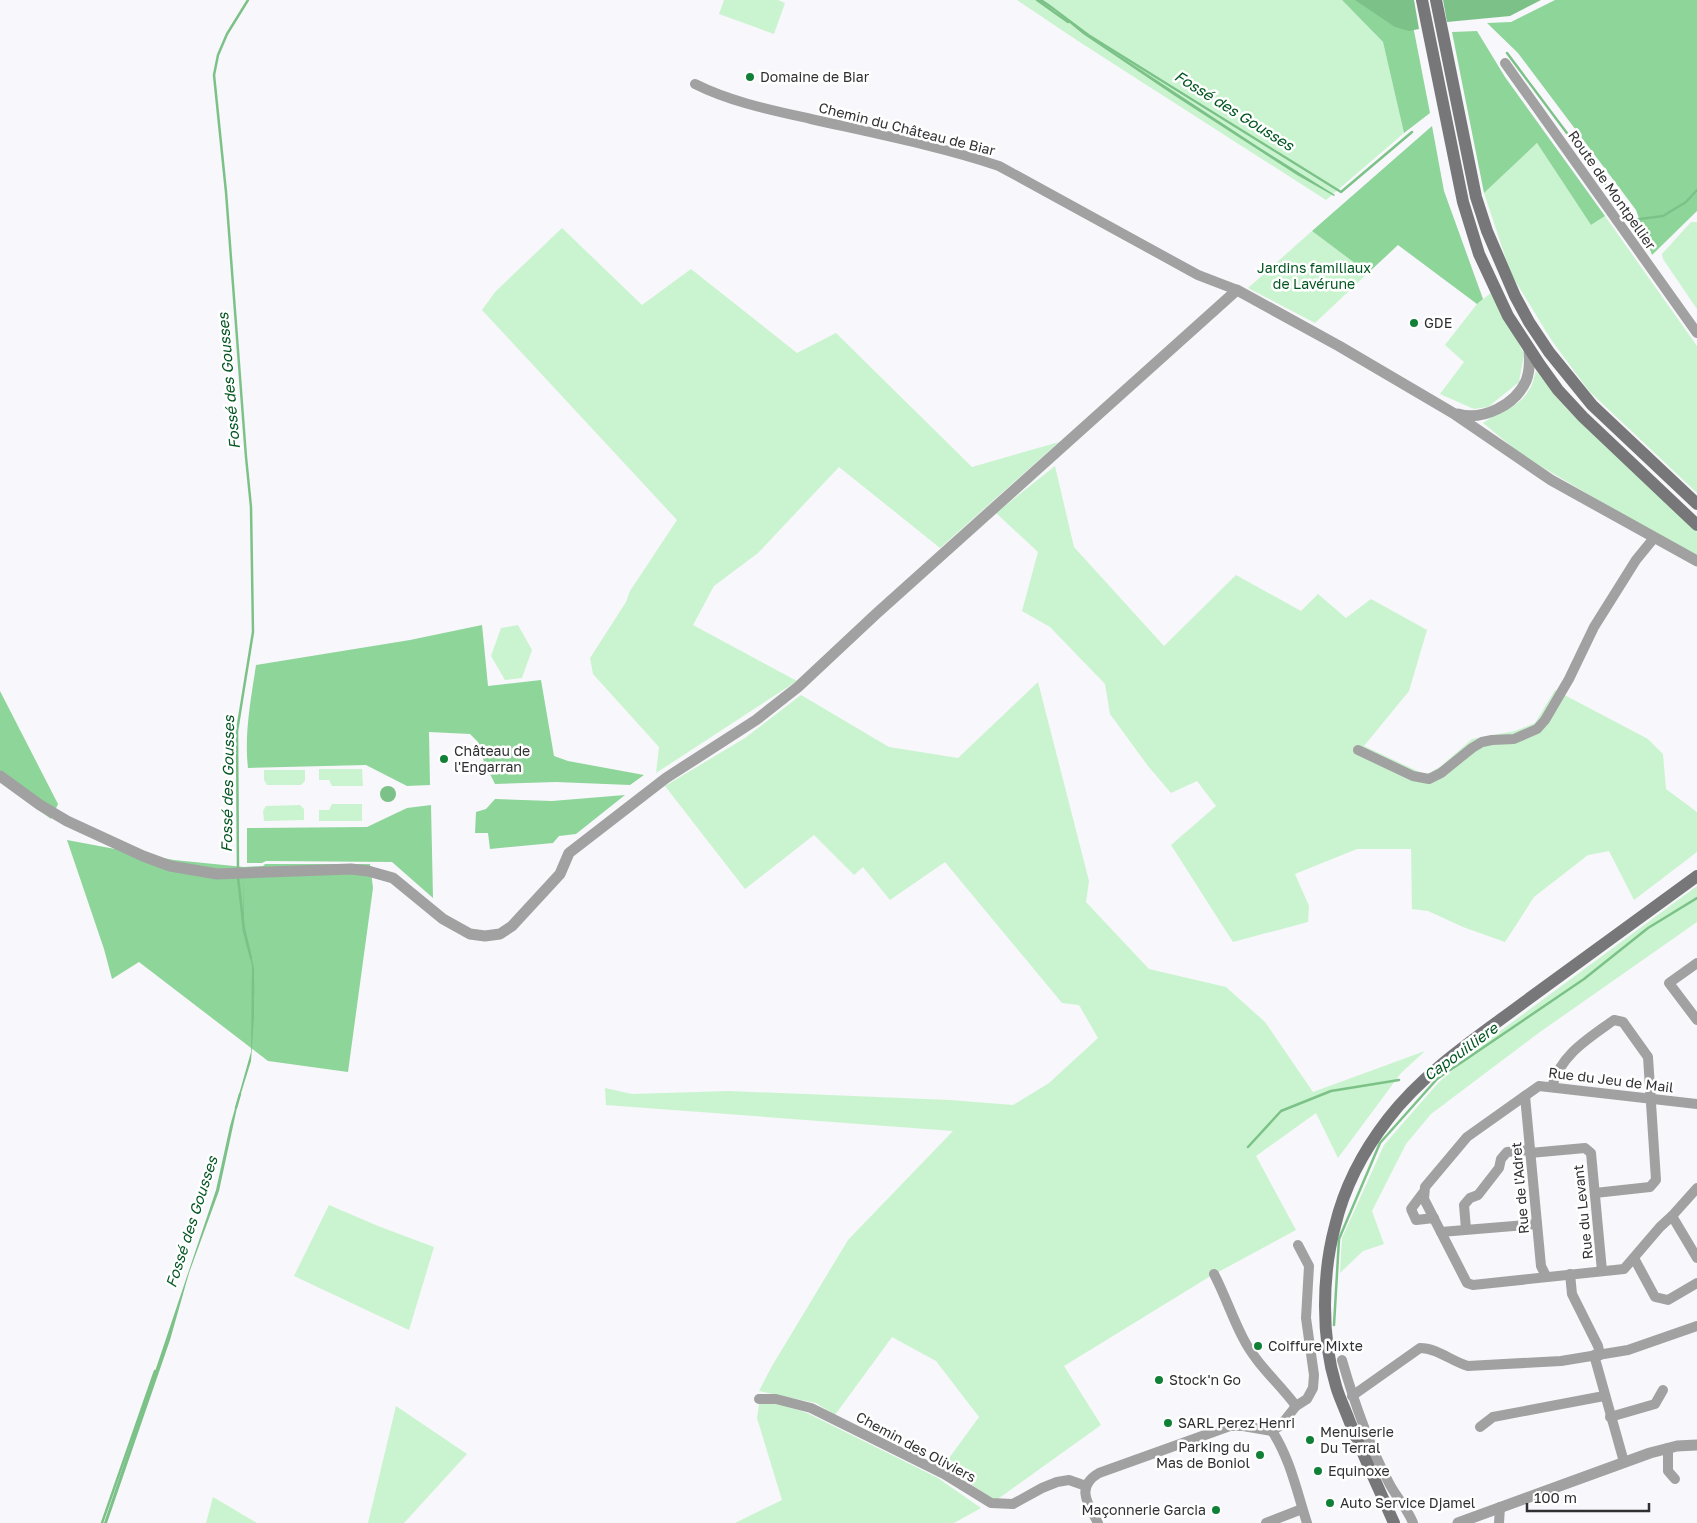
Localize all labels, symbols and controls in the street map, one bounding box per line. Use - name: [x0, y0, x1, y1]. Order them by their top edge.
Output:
- water label: Fossé des Gousses: [1172, 66, 1298, 155]
- place label: Domaine de Biar: [760, 68, 870, 85]
- marker: Domaine de Biar: [744, 71, 756, 83]
- street label: Chemin du Château de Biar: [817, 98, 998, 159]
- street label: Route de Montpellier: [1565, 127, 1660, 253]
- park label: Jardins familiaux de Lavérune: [1257, 259, 1371, 292]
- water label: Fossé des Gousses: [213, 311, 243, 450]
- place label: GDE: [1424, 314, 1452, 331]
- marker: GDE: [1408, 317, 1420, 329]
- water label: Fossé des Gousses: [217, 714, 237, 853]
- place label: Château de l'Engarran: [454, 742, 530, 775]
- marker: Château de l'Engarran: [438, 753, 450, 765]
- water label: Capouilliere: [1420, 1018, 1502, 1084]
- street label: Rue du Jeu de Mail: [1547, 1063, 1675, 1096]
- street label: Rue de l'Adret: [1507, 1141, 1532, 1235]
- water label: Fossé des Gousses: [161, 1153, 221, 1290]
- street label: Rue du Levant: [1569, 1164, 1596, 1260]
- place label: Coiffure Mixte: [1268, 1337, 1363, 1354]
- marker: Coiffure Mixte: [1252, 1340, 1264, 1352]
- place label: Stock'n Go: [1169, 1371, 1241, 1388]
- marker: Stock'n Go: [1153, 1374, 1165, 1386]
- street label: Chemin des Oliviers: [853, 1408, 979, 1485]
- place label: SARL Perez Henri: [1178, 1414, 1295, 1431]
- marker: SARL Perez Henri: [1162, 1417, 1174, 1429]
- place label: Menuiserie Du Terral: [1320, 1423, 1394, 1456]
- marker: Menuiserie Du Terral: [1304, 1434, 1316, 1446]
- place label: Parking du Mas de Boniol: [1156, 1438, 1250, 1471]
- marker: Parking du Mas de Boniol: [1254, 1449, 1266, 1461]
- place label: Equinoxe: [1328, 1462, 1390, 1479]
- marker: Equinoxe: [1312, 1465, 1324, 1477]
- scale bar: [1527, 1480, 1650, 1512]
- text: 100 m: [1534, 1488, 1577, 1506]
- place label: Auto Service Djamel: [1340, 1494, 1475, 1511]
- marker: Auto Service Djamel: [1324, 1497, 1336, 1509]
- place label: Maçonnerie Garcia: [1081, 1501, 1206, 1518]
- marker: Maçonnerie Garcia: [1210, 1504, 1222, 1516]

